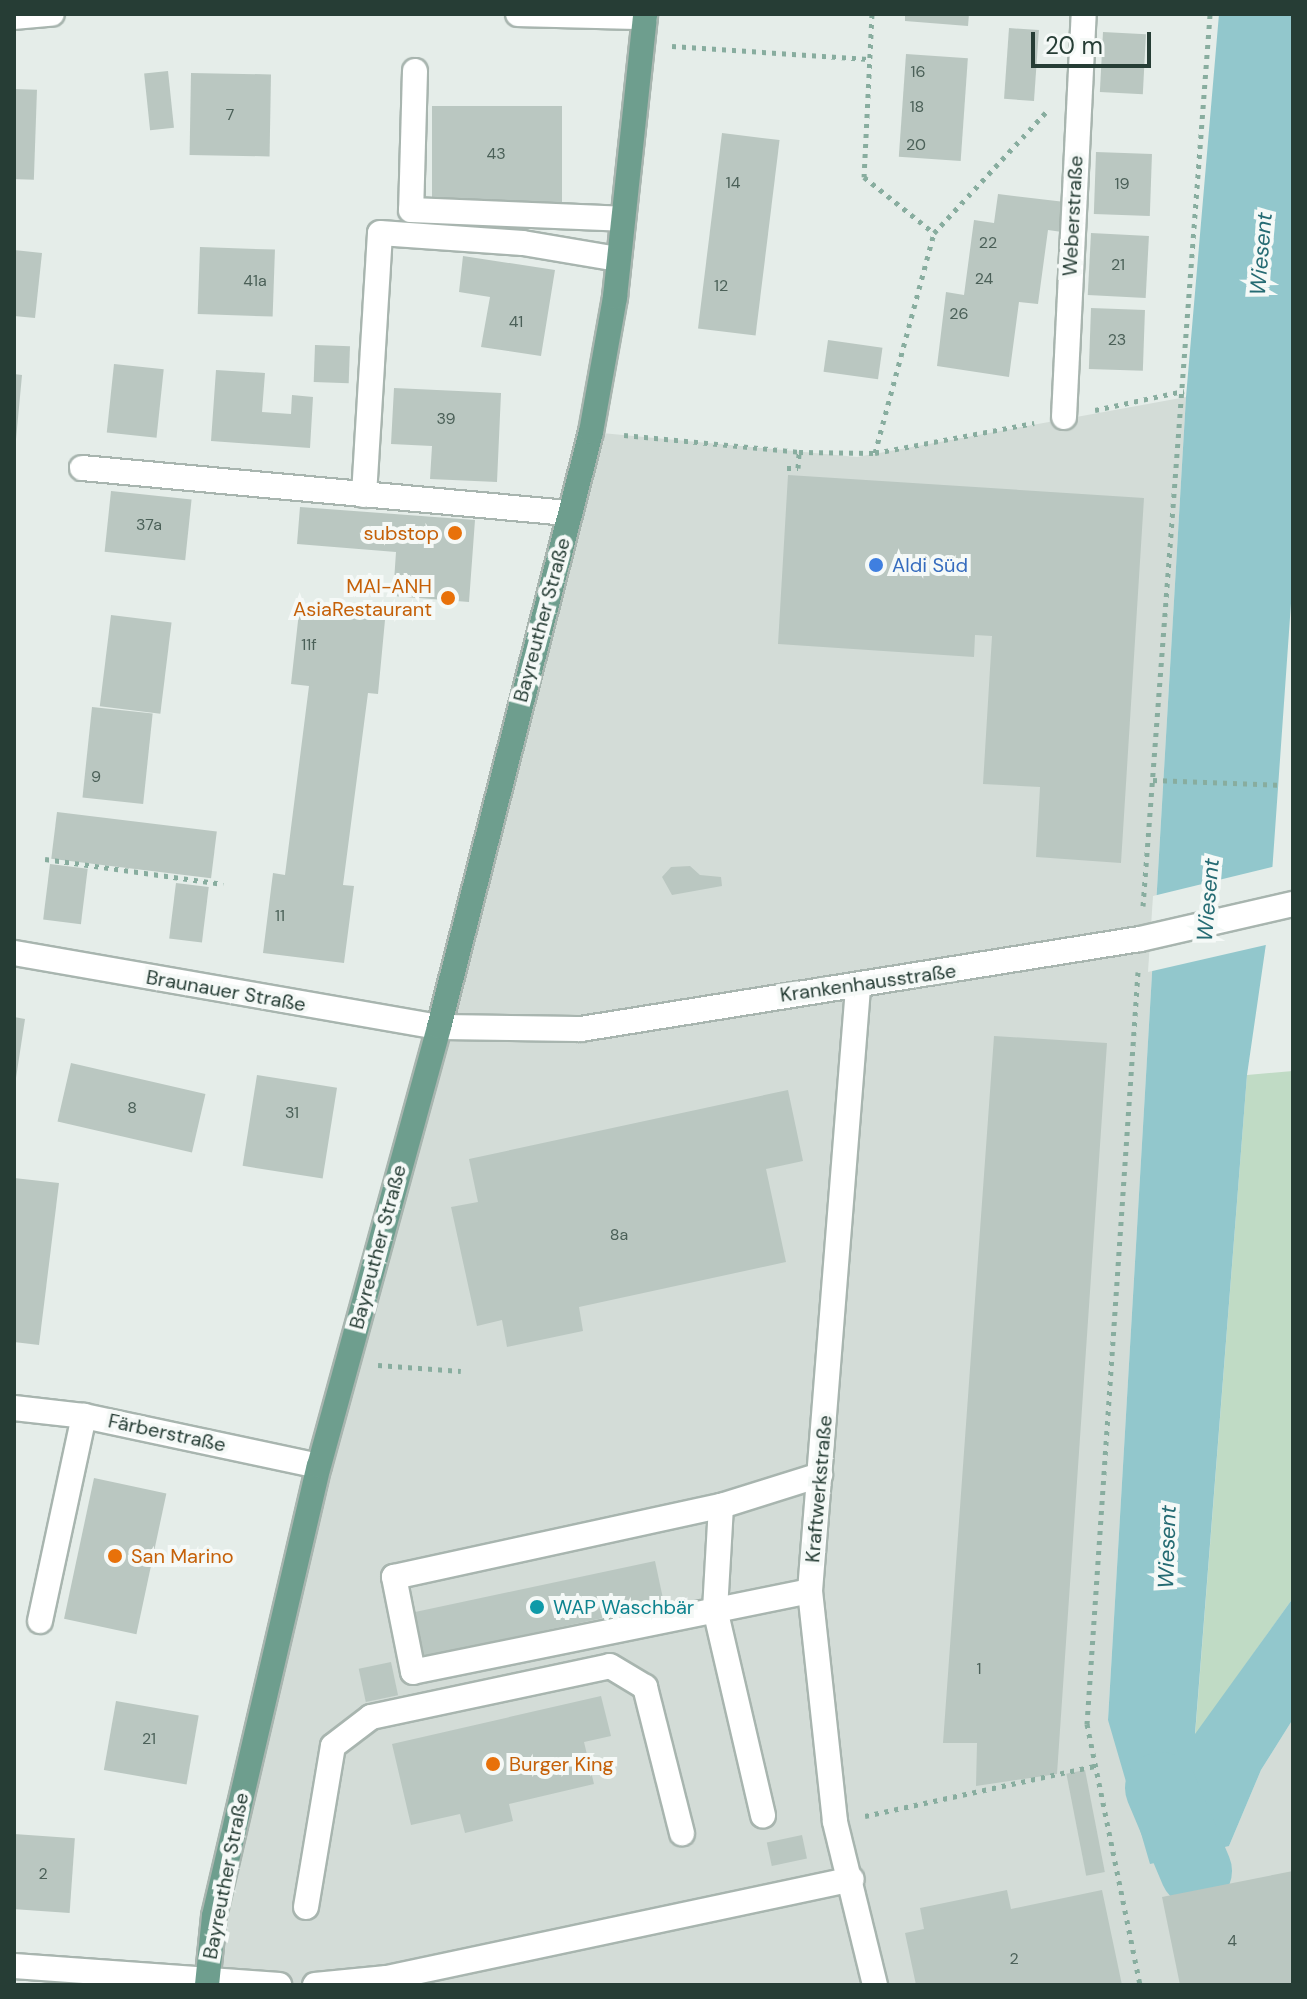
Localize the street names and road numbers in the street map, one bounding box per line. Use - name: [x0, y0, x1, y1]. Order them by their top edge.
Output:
- street label: Weberstraße: [1058, 155, 1088, 277]
- street label: Bayreuther Straße: [509, 535, 575, 705]
- street label: Krankenhausstraße: [778, 959, 958, 1007]
- street label: Braunauer Straße: [144, 965, 308, 1017]
- street label: Bayreuther Straße: [345, 1162, 411, 1332]
- street label: Färberstraße: [106, 1409, 228, 1457]
- street label: Kraftwerkstraße: [801, 1414, 837, 1564]
- street label: Bayreuther Straße: [198, 1791, 254, 1961]

